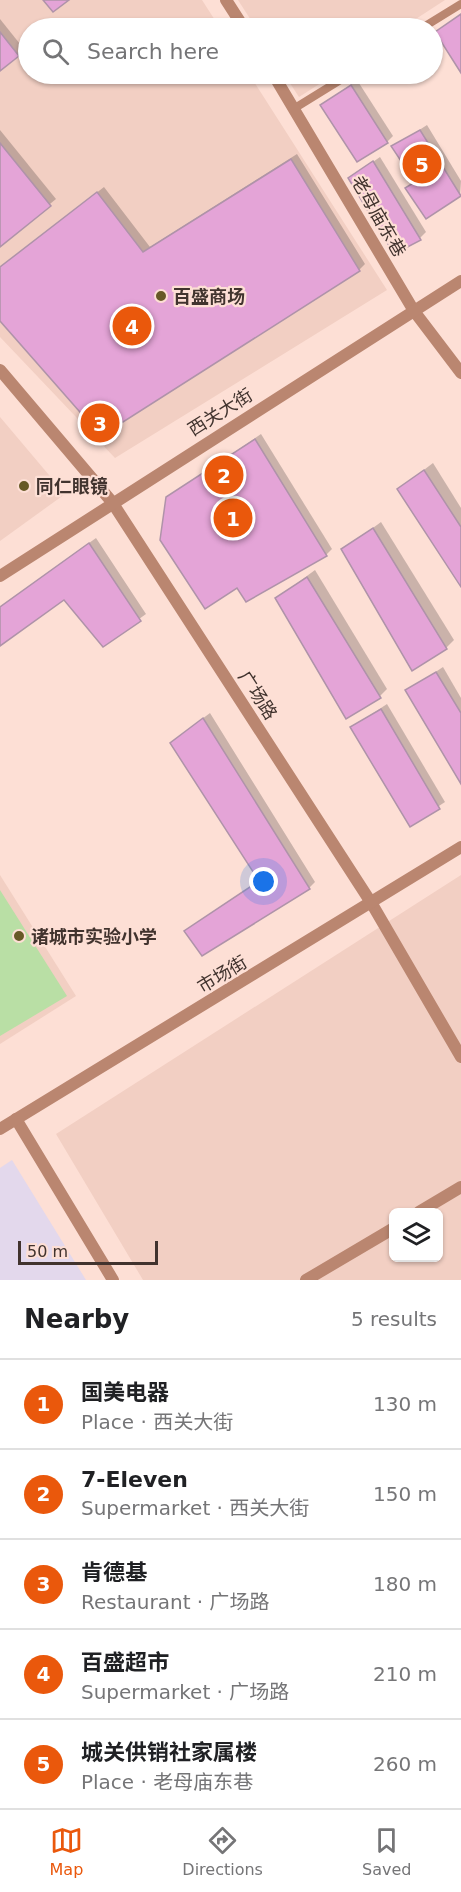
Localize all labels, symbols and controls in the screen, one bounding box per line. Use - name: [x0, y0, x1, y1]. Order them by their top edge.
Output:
- search box: [18, 18, 443, 84]
- icon: search: [39, 35, 72, 68]
- text: Search here: [87, 39, 219, 64]
- pin: 5: [402, 142, 442, 186]
- street label: 老母庙东巷: [347, 172, 411, 260]
- place label: 百盛商场: [173, 286, 245, 307]
- marker: 百盛商场: [154, 289, 168, 303]
- pin: 4: [112, 304, 152, 348]
- street label: 西关大街: [184, 384, 256, 440]
- pin: 3: [80, 400, 120, 446]
- pin: 2: [204, 452, 244, 498]
- place label: 同仁眼镜: [36, 476, 108, 497]
- marker: 同仁眼镜: [17, 479, 31, 493]
- pin: 1: [214, 496, 252, 540]
- street label: 广场路: [234, 667, 282, 723]
- your location: [249, 867, 278, 896]
- place label: 诸城市实验小学: [31, 926, 157, 947]
- marker: 诸城市实验小学: [12, 929, 26, 943]
- street label: 市场街: [193, 951, 251, 997]
- map controls: [389, 1208, 443, 1262]
- button: layers: [389, 1208, 443, 1262]
- scale bar: [18, 1238, 158, 1266]
- text: 50 m: [27, 1242, 68, 1261]
- text: Nearby: [24, 1304, 129, 1334]
- text: 5 results: [351, 1307, 437, 1331]
- text: 国美电器: [81, 1380, 169, 1405]
- text: 1: [37, 1392, 50, 1416]
- text: 130 m: [373, 1392, 437, 1416]
- text: Place · 西关大街: [81, 1410, 233, 1434]
- text: 7-Eleven: [81, 1467, 188, 1492]
- text: 2: [37, 1482, 50, 1506]
- text: 150 m: [373, 1482, 437, 1506]
- text: Supermarket · 西关大街: [81, 1496, 309, 1520]
- text: 肯德基: [81, 1560, 147, 1585]
- text: 3: [37, 1572, 50, 1596]
- text: 180 m: [373, 1572, 437, 1596]
- text: Restaurant · 广场路: [81, 1590, 270, 1614]
- text: 百盛超市: [81, 1650, 169, 1675]
- text: 4: [37, 1662, 50, 1686]
- text: 210 m: [373, 1662, 437, 1686]
- text: Supermarket · 广场路: [81, 1680, 289, 1704]
- text: 城关供销社家属楼: [81, 1740, 257, 1765]
- text: 5: [37, 1752, 50, 1776]
- text: 260 m: [373, 1752, 437, 1776]
- text: Place · 老母庙东巷: [81, 1770, 253, 1794]
- tab: Map: [50, 1824, 83, 1879]
- tab: Directions: [182, 1824, 263, 1879]
- tab: Saved: [362, 1824, 411, 1879]

